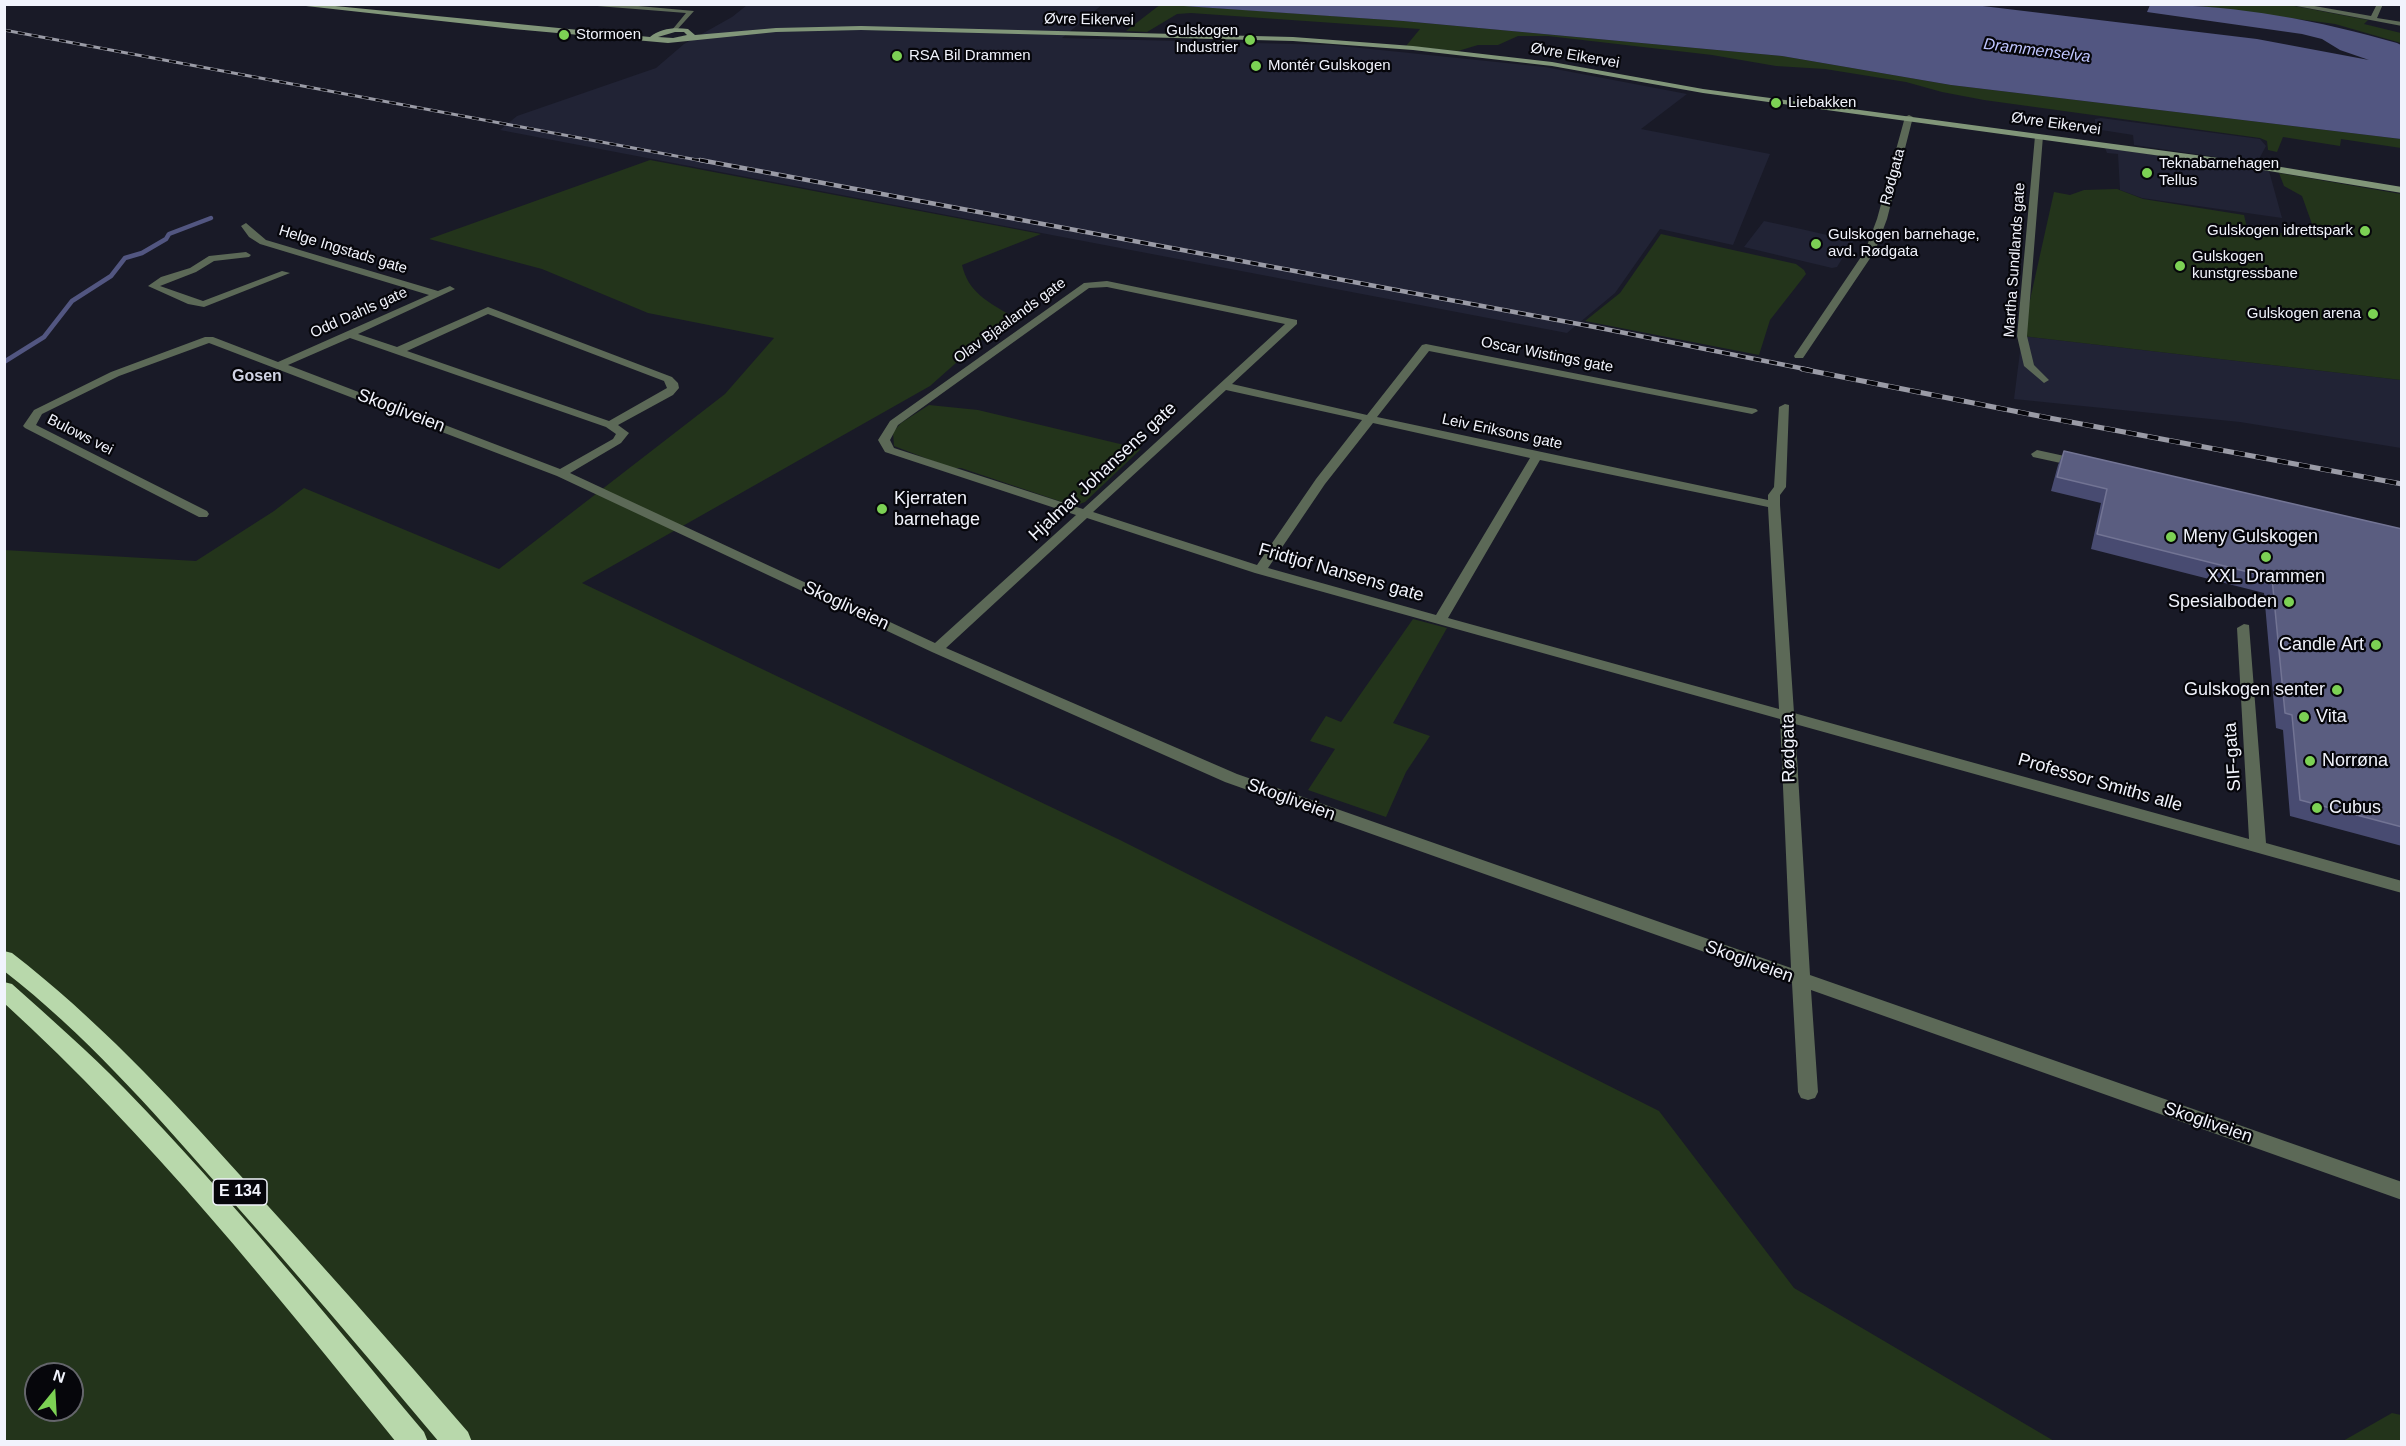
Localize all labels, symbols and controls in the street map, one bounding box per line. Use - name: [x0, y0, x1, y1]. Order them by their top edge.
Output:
- street label: Øvre Eikervei: [1044, 10, 1134, 30]
- place label: Gulskogen Industrier: [1166, 22, 1238, 57]
- place label: Stormoen: [576, 26, 641, 44]
- marker: Stormoen: [557, 28, 571, 42]
- marker: Gulskogen Industrier: [1243, 33, 1257, 47]
- water label: Drammenselva: [1982, 35, 2092, 67]
- street label: Øvre Eikervei: [1529, 39, 1621, 73]
- place label: RSA Bil Drammen: [909, 47, 1031, 65]
- marker: RSA Bil Drammen: [890, 49, 904, 63]
- place label: Montér Gulskogen: [1268, 57, 1391, 75]
- marker: Montér Gulskogen: [1249, 59, 1263, 73]
- place label: Liebakken: [1788, 94, 1856, 112]
- marker: Liebakken: [1769, 96, 1783, 110]
- street label: Øvre Eikervei: [2010, 109, 2102, 139]
- street label: Rødgata: [1877, 147, 1909, 207]
- place label: Teknabarnehagen Tellus: [2159, 155, 2279, 190]
- marker: Teknabarnehagen Tellus: [2140, 166, 2154, 180]
- street label: Martha Sundlands gate: [2001, 182, 2029, 338]
- street label: Helge Ingstads gate: [277, 222, 409, 278]
- place label: Gulskogen idrettspark: [2207, 222, 2353, 240]
- marker: Gulskogen idrettspark: [2358, 224, 2372, 238]
- place label: Gulskogen barnehage, avd. Rødgata: [1828, 226, 1980, 261]
- marker: Gulskogen barnehage, avd. Rødgata: [1809, 237, 1823, 251]
- place label: Gulskogen kunstgressbane: [2192, 248, 2298, 283]
- marker: Gulskogen kunstgressbane: [2173, 259, 2187, 273]
- street label: Olav Bjaalands gate: [950, 274, 1070, 368]
- street label: Odd Dahls gate: [308, 284, 410, 342]
- place label: Gulskogen arena: [2247, 305, 2361, 323]
- marker: Gulskogen arena: [2366, 307, 2380, 321]
- street label: Oscar Wistings gate: [1479, 333, 1615, 377]
- district label: Gosen: [232, 367, 282, 387]
- street label: Skogliveien: [354, 384, 448, 438]
- street label: Hjalmar Johansens gate: [1025, 398, 1181, 546]
- street label: Leiv Eriksons gate: [1440, 410, 1564, 454]
- street label: Bulows vei: [44, 411, 116, 459]
- place label: Kjerraten barnehage: [894, 488, 980, 530]
- marker: Kjerraten barnehage: [875, 502, 889, 516]
- place label: Meny Gulskogen: [2183, 526, 2318, 548]
- marker: Meny Gulskogen: [2164, 530, 2178, 544]
- street label: Fridtjof Nansens gate: [1256, 539, 1426, 607]
- marker: XXL Drammen: [2259, 550, 2273, 564]
- place label: XXL Drammen: [2207, 566, 2325, 588]
- street label: Skogliveien: [800, 577, 892, 635]
- place label: Spesialboden: [2168, 591, 2277, 613]
- marker: Spesialboden: [2282, 595, 2296, 609]
- place label: Candle Art: [2279, 634, 2364, 656]
- marker: Candle Art: [2369, 638, 2383, 652]
- place label: Gulskogen senter: [2184, 679, 2325, 701]
- marker: Gulskogen senter: [2330, 683, 2344, 697]
- place label: Vita: [2316, 706, 2347, 728]
- marker: Vita: [2297, 710, 2311, 724]
- street label: Rødgata: [1778, 713, 1800, 783]
- street label: SIF-gata: [2220, 722, 2246, 792]
- street label: Professor Smiths alle: [2015, 749, 2185, 817]
- place label: Norrøna: [2322, 750, 2388, 772]
- marker: Norrøna: [2303, 754, 2317, 768]
- street label: Skogliveien: [1244, 774, 1338, 826]
- place label: Cubus: [2329, 797, 2381, 819]
- marker: Cubus: [2310, 801, 2324, 815]
- street label: Skogliveien: [1702, 936, 1796, 988]
- street label: Skogliveien: [2161, 1098, 2255, 1148]
- road number: E 134: [213, 1179, 267, 1205]
- north arrow: [24, 1362, 84, 1422]
- text: N: [51, 1366, 67, 1386]

